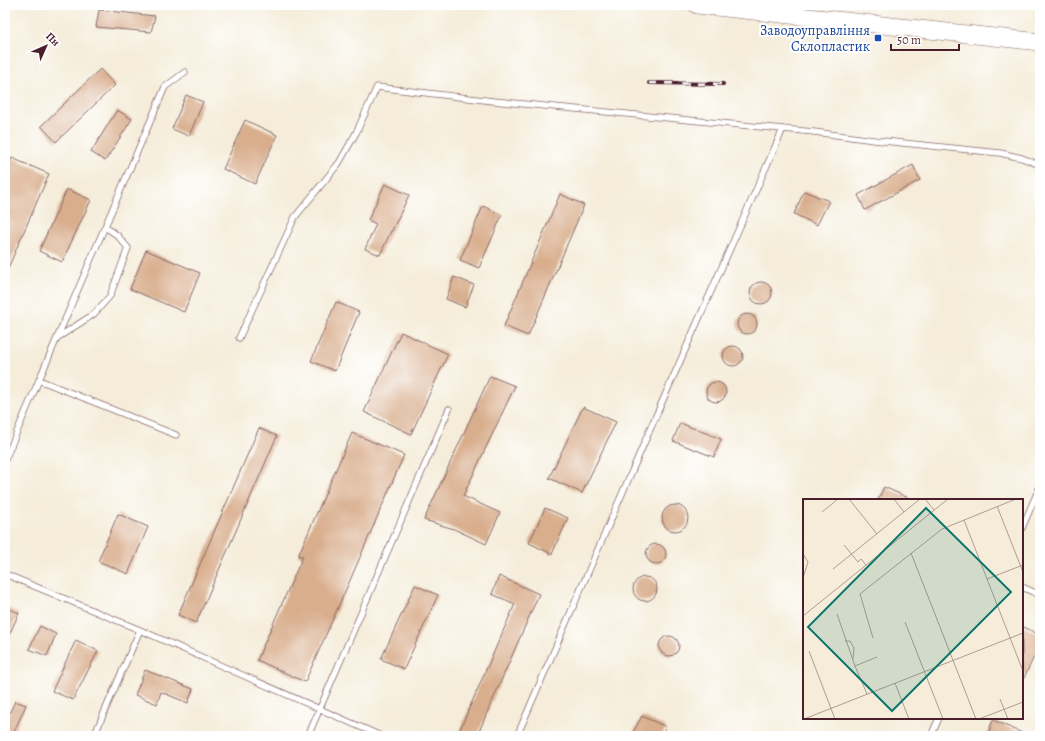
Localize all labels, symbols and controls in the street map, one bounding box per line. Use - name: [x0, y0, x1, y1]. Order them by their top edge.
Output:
- place label: Заводоуправління Склопластик: [760, 21, 870, 56]
- north arrow: [26, 26, 66, 66]
- scale bar: [891, 26, 959, 52]
- text: Пн: [42, 29, 63, 50]
- text: 50 m: [897, 32, 921, 48]
- marker: Заводоуправління Склопластик: [873, 33, 883, 43]
- inset map: [803, 499, 1023, 719]

